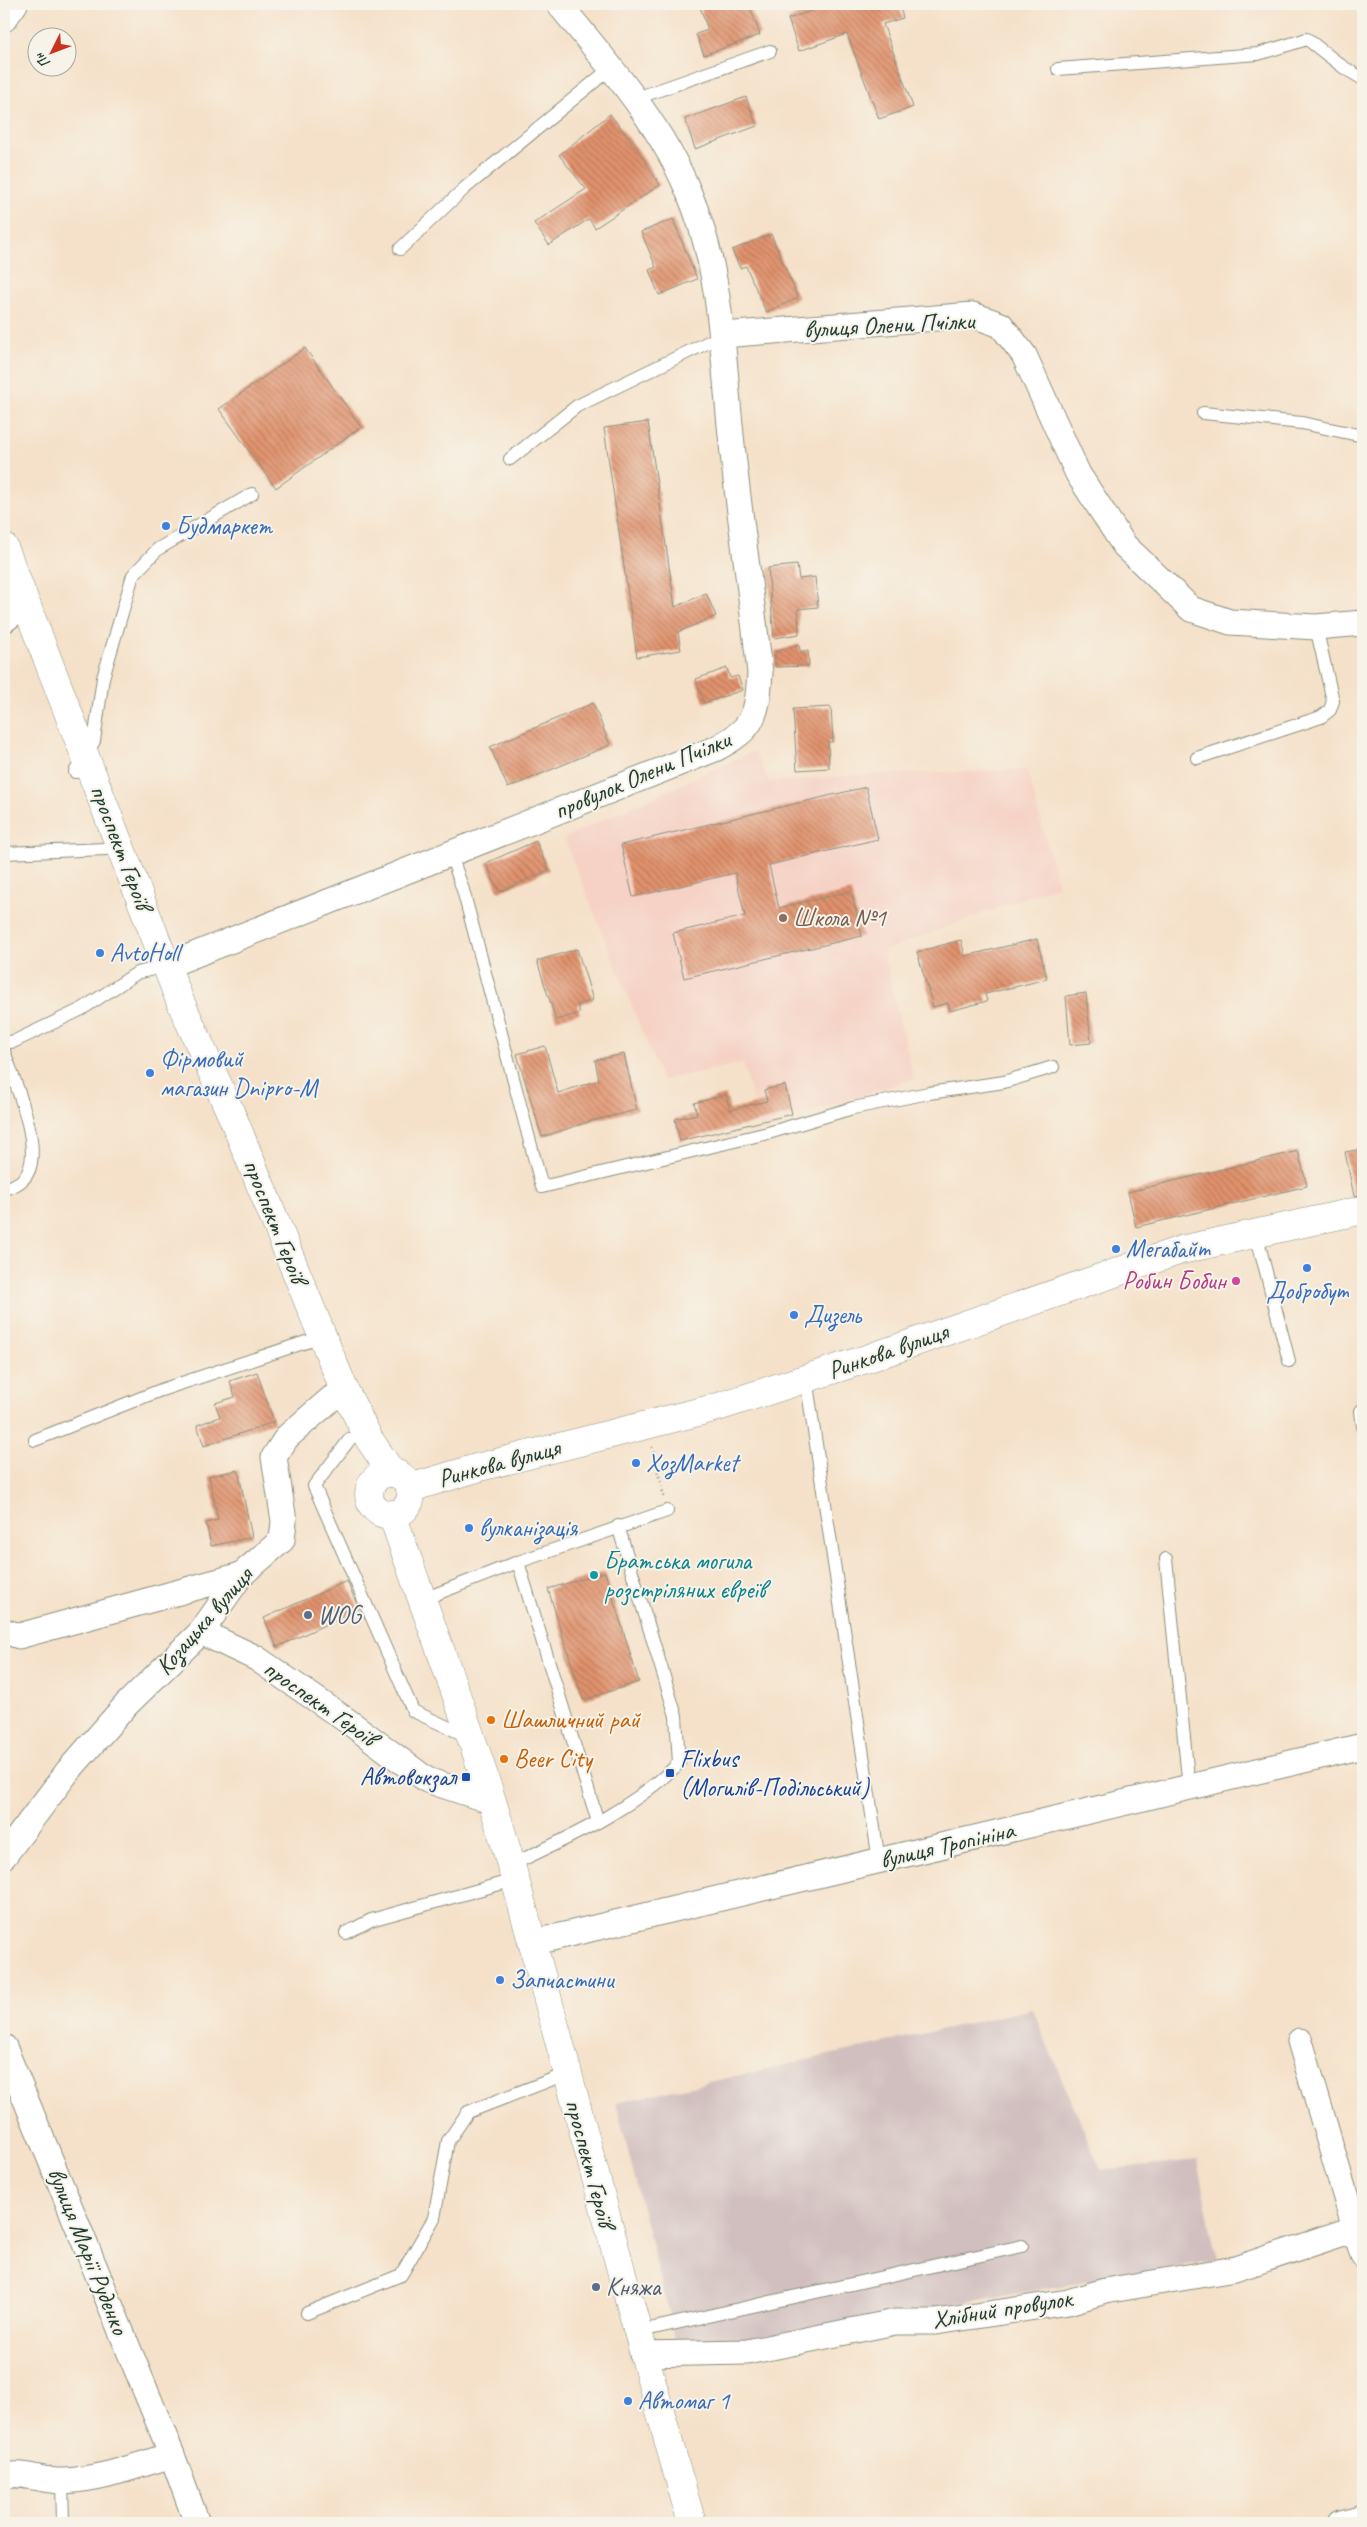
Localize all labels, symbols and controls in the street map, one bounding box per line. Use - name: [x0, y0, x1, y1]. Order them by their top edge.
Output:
- north arrow: [28, 28, 78, 78]
- text: Пн: [31, 49, 54, 71]
- street label: вулиця Олени Пчілки: [803, 304, 977, 345]
- place label: Будмаркет: [176, 510, 274, 542]
- marker: Будмаркет: [160, 520, 172, 532]
- street label: провулок Олени Пчілки: [549, 723, 737, 827]
- street label: проспект Героїв: [83, 780, 162, 920]
- place label: Школа №1: [793, 902, 888, 934]
- marker: Школа №1: [777, 912, 789, 924]
- place label: AvtoHoll: [110, 937, 184, 969]
- marker: AvtoHoll: [94, 947, 106, 959]
- place label: Фірмовий магазин Dnipro-M: [160, 1043, 319, 1104]
- marker: Фірмовий магазин Dnipro-M: [144, 1067, 156, 1079]
- street label: проспект Героїв: [236, 1154, 317, 1294]
- place label: Мегабайт: [1126, 1233, 1212, 1265]
- marker: Мегабайт: [1110, 1243, 1122, 1255]
- marker: Добробут: [1301, 1262, 1313, 1274]
- place label: Робин Бобин: [1122, 1265, 1228, 1297]
- marker: Робин Бобин: [1230, 1275, 1242, 1287]
- place label: Добробут: [1266, 1275, 1350, 1307]
- place label: Дизель: [804, 1299, 863, 1332]
- marker: Дизель: [788, 1309, 800, 1321]
- street label: Ринкова вулиця: [824, 1315, 955, 1386]
- street label: Ринкова вулиця: [435, 1431, 566, 1495]
- place label: ХозMarket: [646, 1447, 741, 1480]
- marker: ХозMarket: [630, 1457, 642, 1469]
- place label: вулканізація: [479, 1512, 578, 1545]
- marker: вулканізація: [463, 1522, 475, 1534]
- place label: Братська могила розстріляних євреїв: [604, 1545, 772, 1606]
- street label: Козацька вулиця: [148, 1558, 262, 1682]
- marker: Братська могила розстріляних євреїв: [588, 1569, 600, 1581]
- place label: WOG: [318, 1599, 363, 1631]
- marker: WOG: [302, 1609, 314, 1621]
- street label: проспект Героїв: [257, 1652, 388, 1757]
- place label: Шашличний рай: [501, 1704, 641, 1736]
- marker: Шашличний рай: [485, 1714, 497, 1726]
- place label: Beer City: [514, 1743, 594, 1775]
- place label: Flixbus (Могилів-Подільський): [680, 1743, 871, 1804]
- marker: Beer City: [498, 1753, 510, 1765]
- place label: Автовокзал: [360, 1761, 458, 1793]
- marker: Flixbus (Могилів-Подільський): [664, 1767, 676, 1779]
- marker: Автовокзал: [460, 1771, 472, 1783]
- street label: вулиця Тропініна: [877, 1814, 1019, 1876]
- place label: Запчастини: [510, 1964, 615, 1996]
- marker: Запчастини: [494, 1974, 506, 1986]
- street label: проспект Героїв: [558, 2096, 624, 2237]
- street label: вулиця Марії Руденко: [40, 2163, 136, 2340]
- place label: Княжа: [606, 2271, 663, 2303]
- marker: Княжа: [590, 2281, 602, 2293]
- street label: Хлібний провулок: [930, 2282, 1076, 2336]
- place label: Автомаг 1: [638, 2385, 731, 2417]
- marker: Автомаг 1: [622, 2395, 634, 2407]

